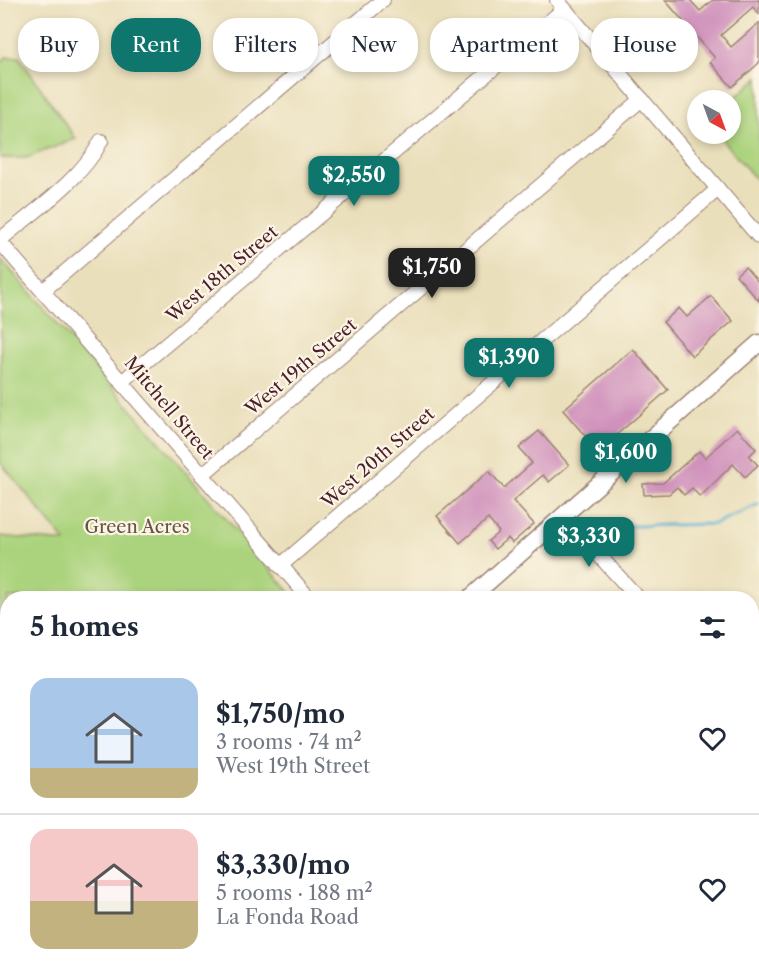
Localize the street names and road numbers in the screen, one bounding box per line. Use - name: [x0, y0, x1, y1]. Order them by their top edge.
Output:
- street label: West 18th Street: [161, 221, 283, 328]
- street label: West 19th Street: [240, 314, 362, 421]
- street label: Mitchell Street: [120, 352, 219, 464]
- street label: West 20th Street: [316, 403, 439, 514]

